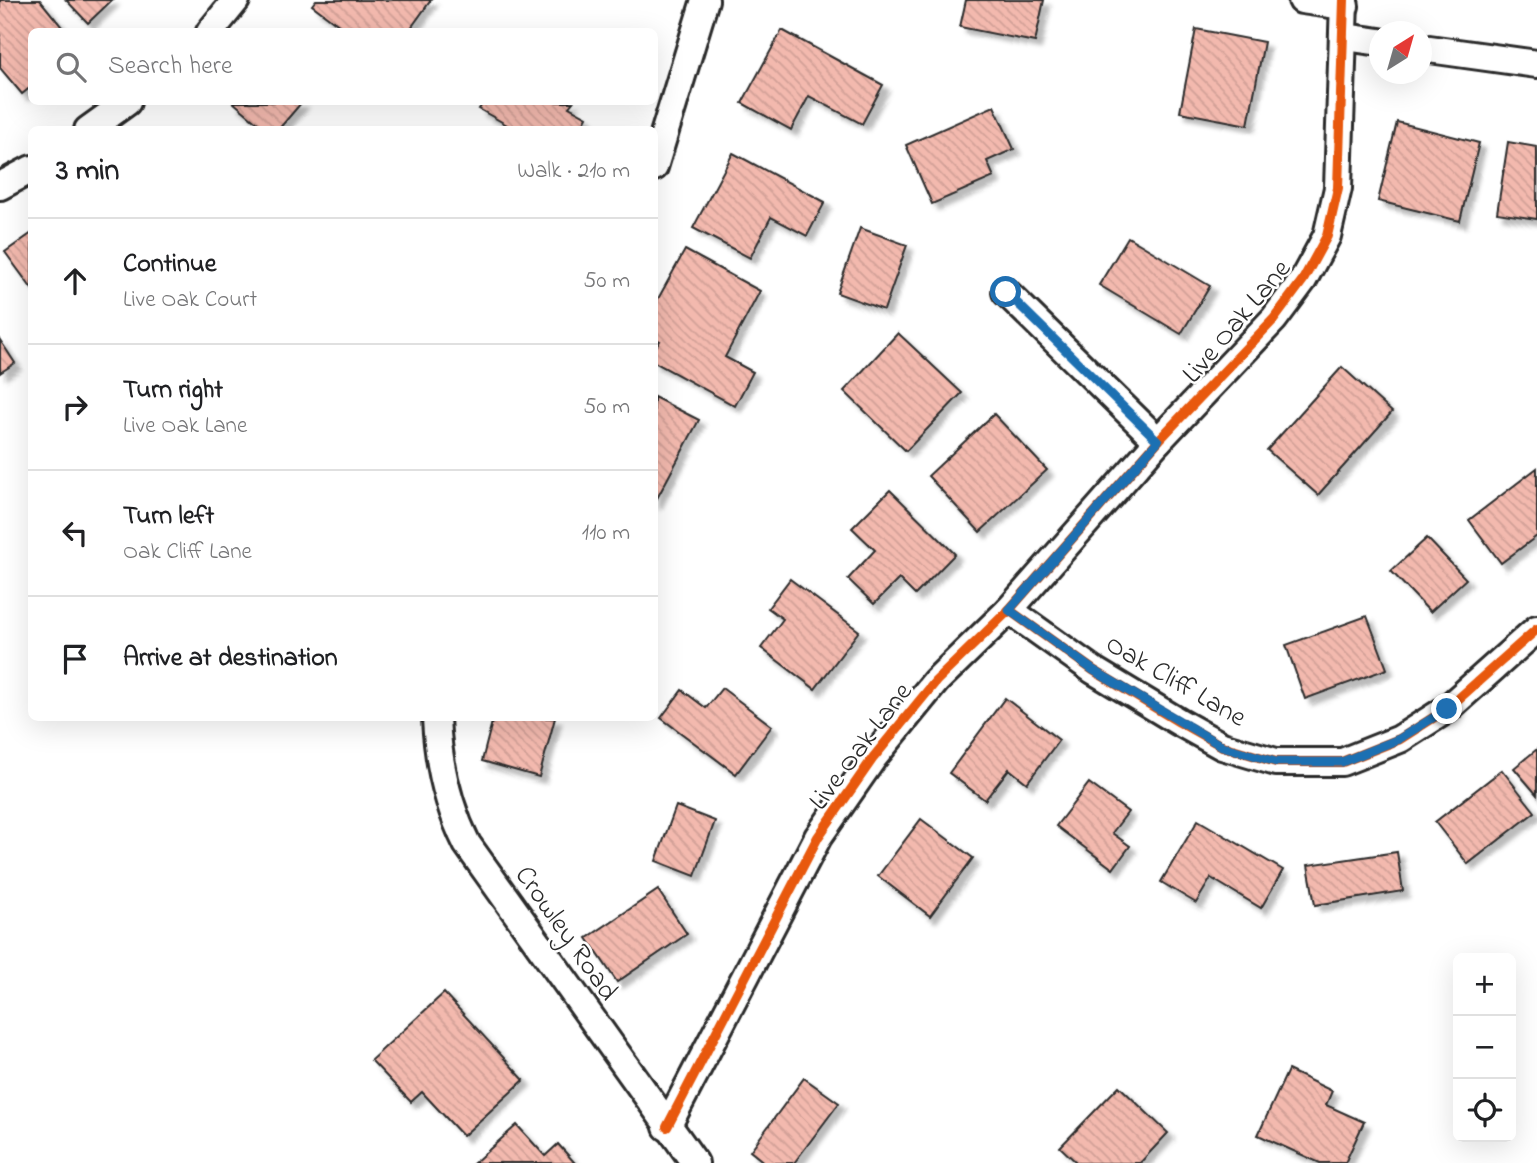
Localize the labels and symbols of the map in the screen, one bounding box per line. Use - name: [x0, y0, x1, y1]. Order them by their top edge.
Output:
- north arrow: [1369, 21, 1432, 84]
- street label: Live Oak Lane: [1173, 251, 1302, 393]
- route start: [990, 276, 1021, 307]
- street label: Oak Cliff Lane: [1097, 625, 1254, 739]
- street label: Live Oak Lane: [800, 674, 924, 820]
- route end: [1431, 693, 1462, 724]
- street label: Crowley Road: [503, 858, 627, 1010]

